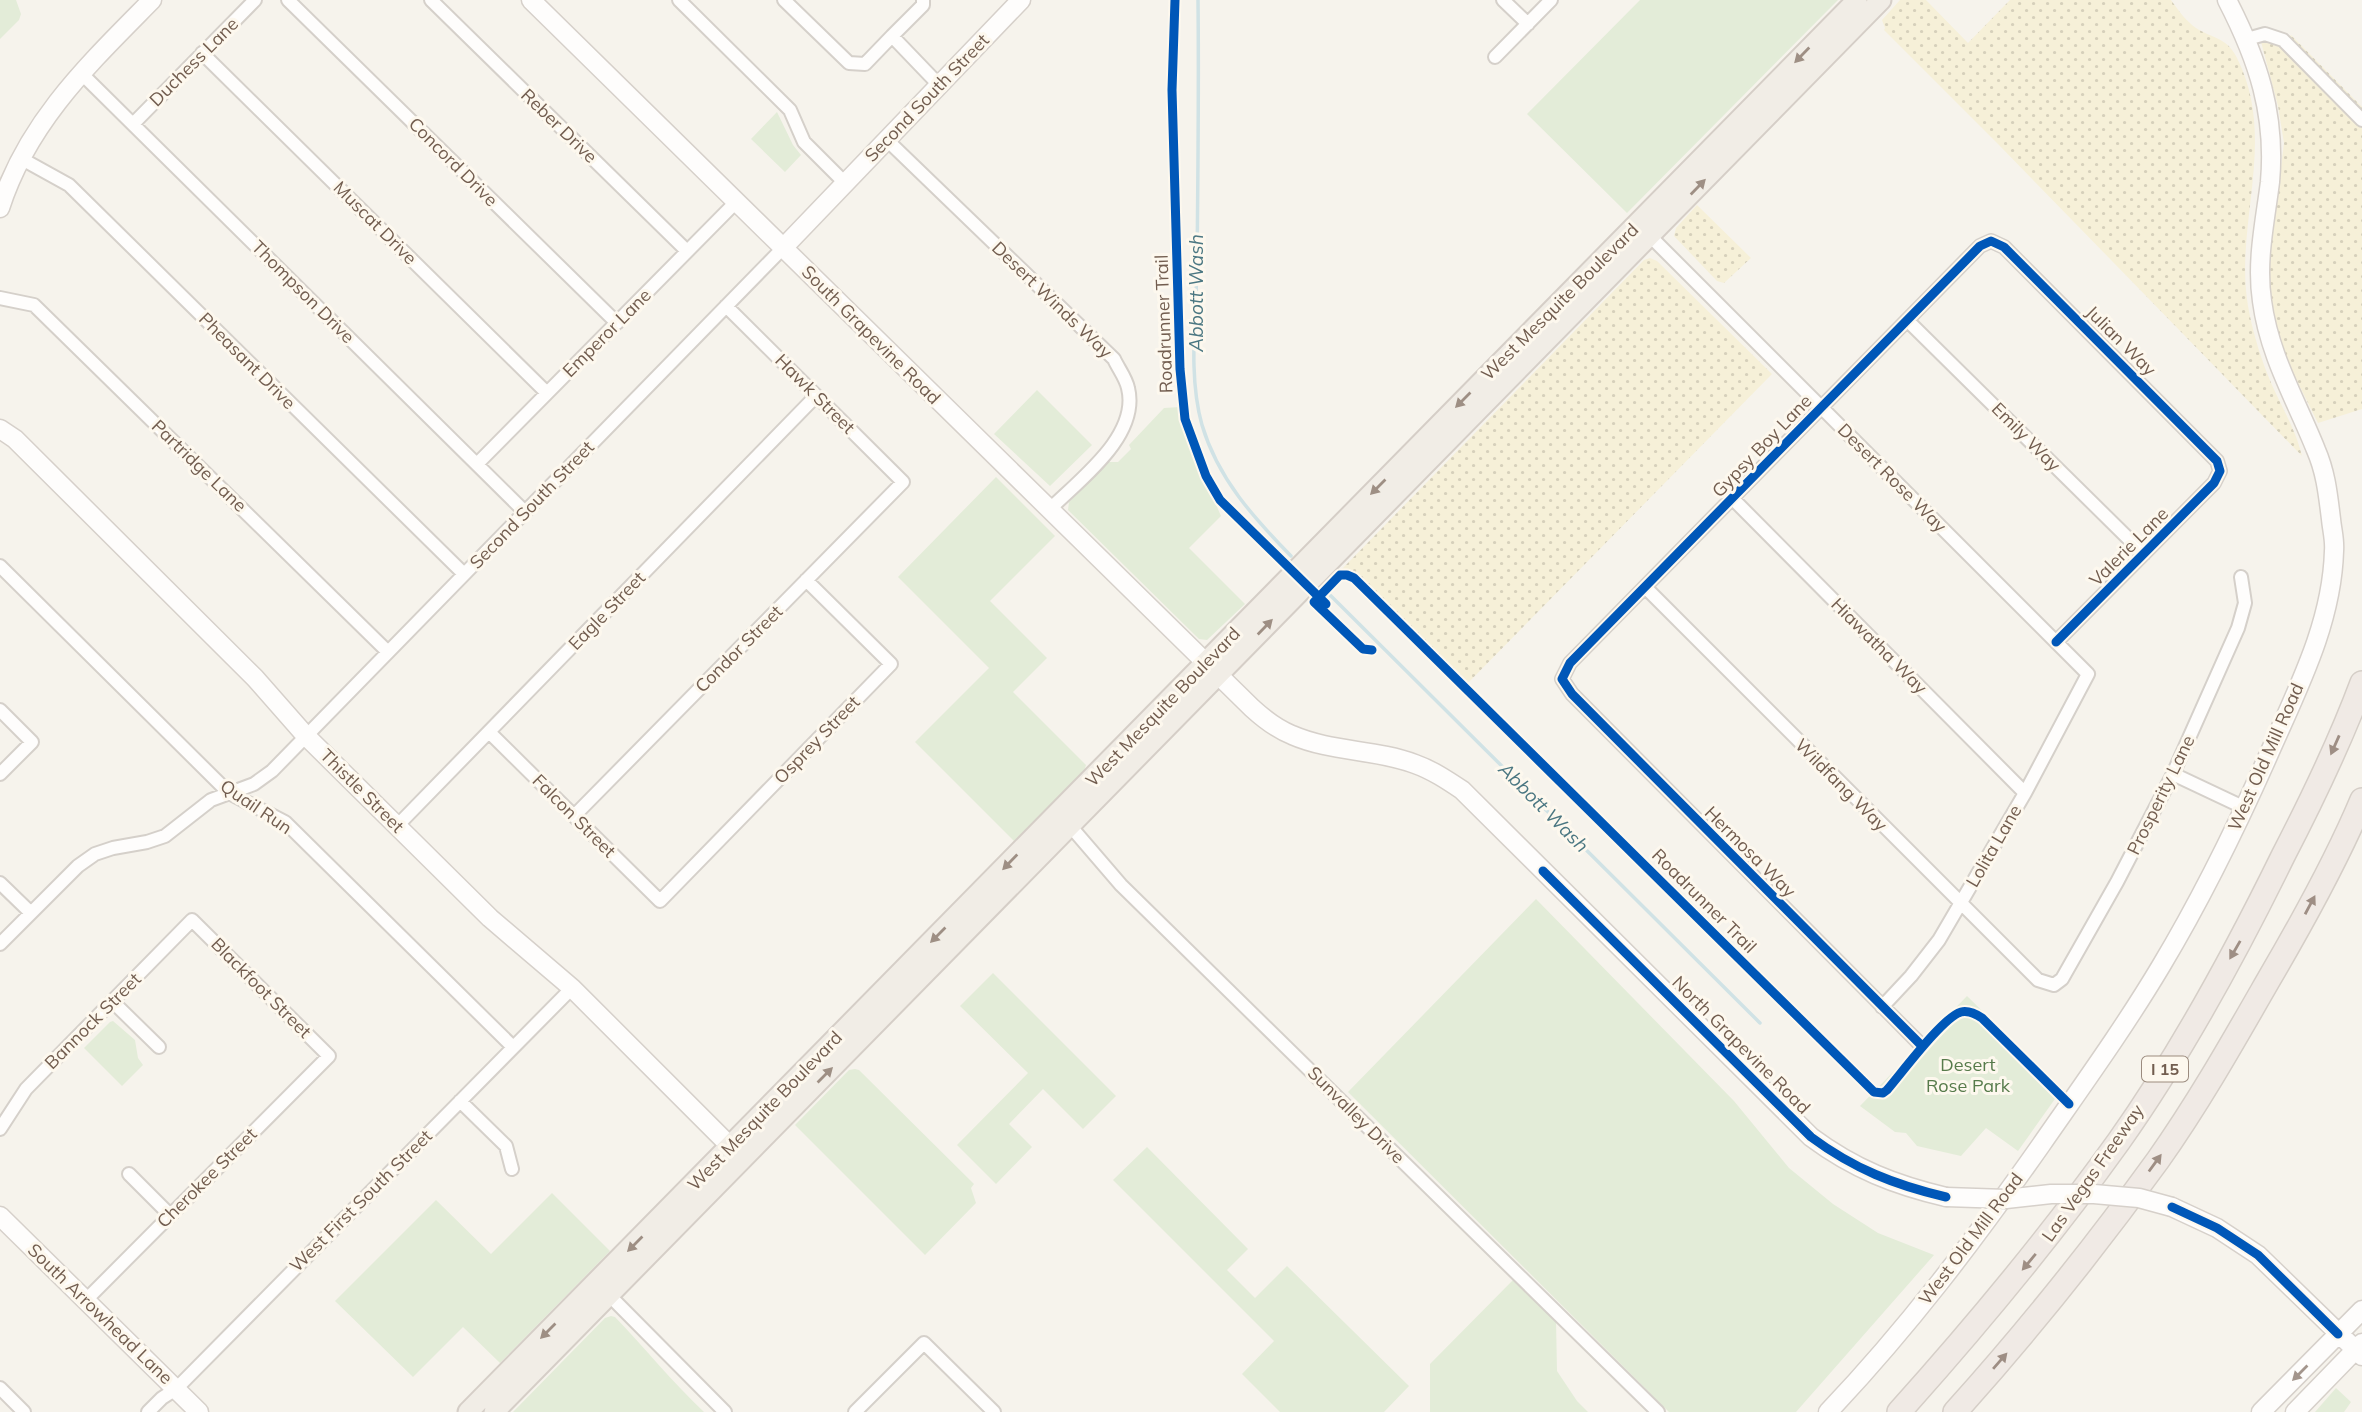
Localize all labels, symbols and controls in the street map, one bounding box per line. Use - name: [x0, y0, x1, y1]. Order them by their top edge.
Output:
- street label: Duchess Lane: [144, 12, 243, 111]
- street label: Second South Street: [860, 29, 994, 167]
- one-way arrow: [1795, 46, 1811, 63]
- street label: Reber Drive: [516, 84, 602, 168]
- street label: Concord Drive: [404, 112, 503, 211]
- street label: Muscat Drive: [329, 176, 422, 269]
- one-way arrow: [1689, 179, 1706, 196]
- street label: West Mesquite Boulevard: [1476, 218, 1643, 385]
- water label: Abbott Wash: [1184, 234, 1208, 353]
- street label: Thompson Drive: [247, 235, 360, 348]
- street label: Desert Winds Way: [987, 236, 1118, 363]
- street label: Roadrunner Trail: [1150, 254, 1177, 394]
- street label: South Grapevine Road: [797, 260, 946, 409]
- street label: Emperor Lane: [558, 284, 656, 382]
- street label: Julian Way: [2081, 301, 2162, 381]
- street label: Pheasant Drive: [194, 307, 301, 414]
- street label: Hawk Street: [770, 349, 860, 439]
- street label: Gypsy Boy Lane: [1707, 389, 1816, 502]
- one-way arrow: [1455, 392, 1472, 408]
- street label: Emily Way: [1987, 397, 2066, 476]
- street label: Partridge Lane: [147, 415, 252, 517]
- street label: Desert Rose Way: [1833, 418, 1952, 537]
- street label: Second South Street: [465, 436, 599, 574]
- one-way arrow: [1369, 479, 1386, 496]
- street label: Valerie Lane: [2084, 502, 2173, 591]
- street label: Eagle Street: [563, 566, 650, 655]
- street label: Hiawatha Way: [1826, 593, 1933, 699]
- street label: Condor Street: [690, 600, 787, 697]
- one-way arrow: [1257, 619, 1273, 635]
- street label: West Mesquite Boulevard: [1080, 622, 1245, 791]
- street label: West Old Mill Road: [2223, 679, 2308, 834]
- street label: Osprey Street: [769, 691, 864, 789]
- street label: Prosperity Lane: [2122, 731, 2199, 858]
- street label: Wildfang Way: [1790, 734, 1893, 836]
- one-way arrow: [2329, 735, 2340, 756]
- street label: Thistle Street: [316, 744, 409, 837]
- water label: Abbott Wash: [1493, 756, 1594, 857]
- street label: Falcon Street: [528, 769, 621, 862]
- street label: Quail Run: [216, 774, 297, 839]
- street label: Lolita Lane: [1961, 800, 2026, 891]
- street label: Hermosa Way: [1700, 801, 1801, 902]
- street label: Roadrunner Trail: [1647, 844, 1761, 958]
- one-way arrow: [1002, 854, 1019, 871]
- one-way arrow: [2304, 895, 2316, 915]
- one-way arrow: [931, 926, 947, 943]
- street label: Blackfoot Street: [206, 933, 316, 1043]
- one-way arrow: [2229, 940, 2242, 959]
- street label: Bannock Street: [40, 968, 146, 1074]
- street label: North Grapevine Road: [1667, 971, 1815, 1119]
- street label: West Mesquite Boulevard: [682, 1026, 847, 1195]
- park label: Desert Rose Park: [1926, 1053, 2011, 1097]
- road number: I 15: [2142, 1056, 2188, 1082]
- street label: Sunvalley Drive: [1303, 1061, 1410, 1168]
- one-way arrow: [817, 1067, 833, 1084]
- street label: Las Vegas Freeway: [2037, 1099, 2149, 1246]
- street label: Cherokee Street: [152, 1123, 262, 1233]
- street label: West First South Street: [284, 1124, 437, 1277]
- one-way arrow: [2148, 1153, 2162, 1172]
- street label: West Old Mill Road: [1913, 1168, 2028, 1309]
- one-way arrow: [626, 1235, 643, 1252]
- street label: South Arrowhead Lane: [23, 1238, 178, 1389]
- one-way arrow: [2022, 1253, 2037, 1270]
- one-way arrow: [541, 1322, 557, 1339]
- one-way arrow: [1992, 1352, 2008, 1370]
- one-way arrow: [2292, 1364, 2308, 1381]

